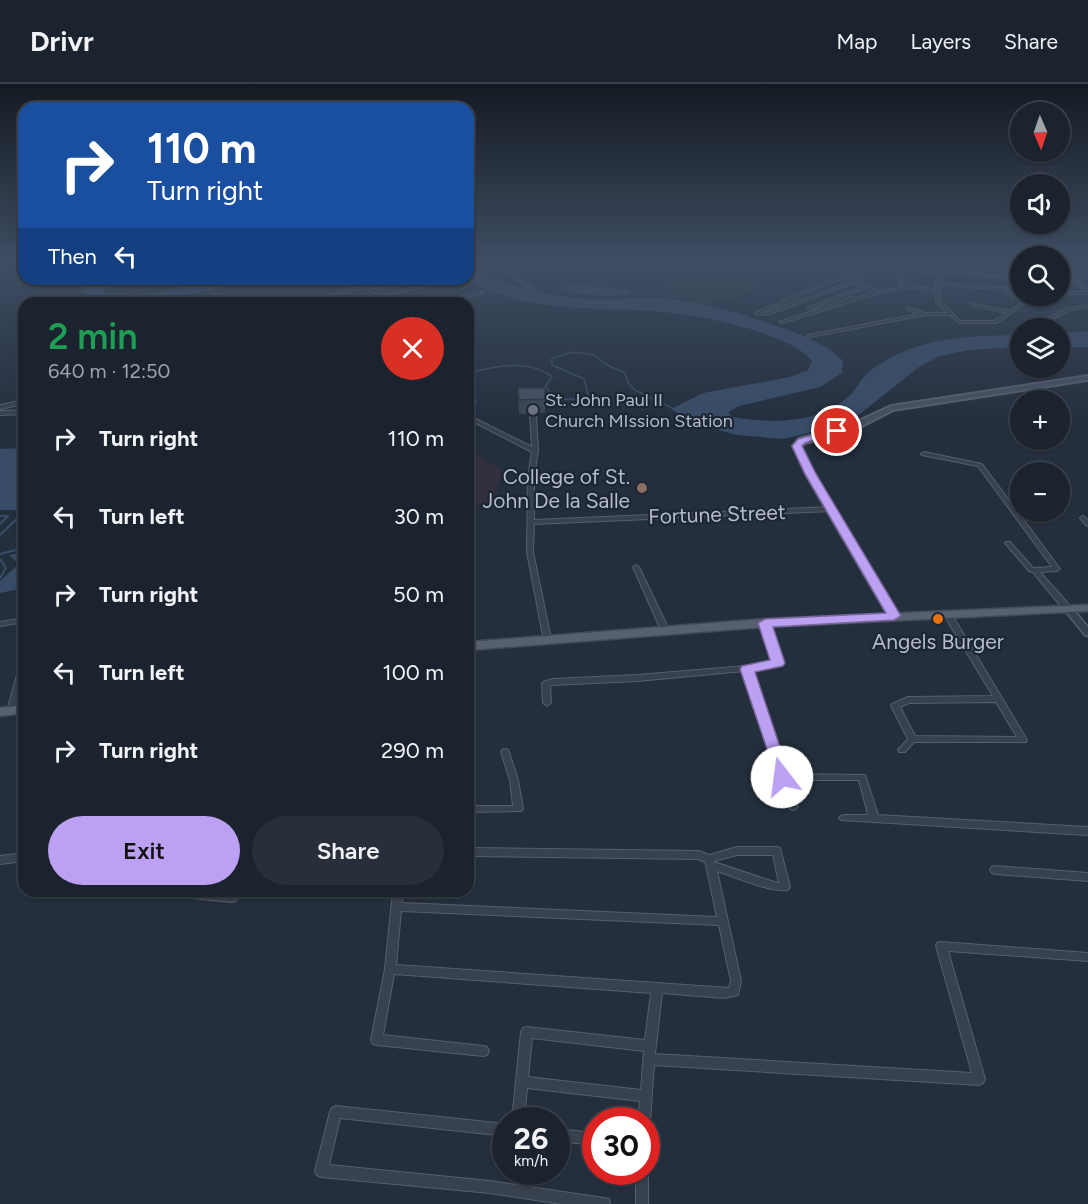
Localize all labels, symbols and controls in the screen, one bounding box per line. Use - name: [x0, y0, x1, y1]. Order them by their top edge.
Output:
- text: Drivr: [30, 24, 94, 58]
- text: Map: [837, 29, 877, 54]
- text: Layers: [910, 29, 971, 54]
- text: Share: [1004, 29, 1058, 54]
- north arrow: [1010, 102, 1070, 162]
- map controls: [1010, 102, 1070, 522]
- text: 110 m: [147, 123, 256, 174]
- icon: right: [48, 126, 126, 204]
- text: Turn right: [147, 174, 263, 207]
- button: sound: [1010, 174, 1070, 234]
- icon: left: [109, 240, 142, 273]
- text: Then: [48, 243, 97, 270]
- button: search: [1010, 246, 1070, 306]
- text: 2 min: [48, 315, 138, 358]
- button: close: [381, 317, 444, 380]
- button: layers: [1010, 318, 1070, 378]
- text: 640 m · 12:50: [48, 359, 170, 383]
- place label: St. John Paul II Church MIssion Station: [545, 389, 733, 432]
- button: +: [1010, 390, 1070, 450]
- marker: St. John Paul II Church MIssion Station: [526, 403, 540, 417]
- pin: [811, 405, 862, 456]
- icon: arrive: [820, 414, 853, 447]
- icon: right: [48, 422, 81, 455]
- text: Turn right: [99, 425, 198, 452]
- text: 110 m: [388, 425, 444, 452]
- button: −: [1010, 462, 1070, 522]
- place label: College of St. John De la Salle: [482, 464, 630, 513]
- marker: College of St. John De la Salle: [635, 481, 649, 495]
- street label: Fortune Street: [648, 499, 786, 529]
- icon: left: [48, 500, 81, 533]
- text: Turn left: [99, 503, 185, 530]
- text: 30 m: [394, 503, 444, 530]
- icon: right: [48, 578, 81, 611]
- text: Turn right: [99, 581, 198, 608]
- text: 50 m: [393, 581, 444, 608]
- marker: Angels Burger: [931, 612, 945, 626]
- place label: Angels Burger: [872, 629, 1004, 654]
- icon: left: [48, 656, 81, 689]
- text: Turn left: [99, 659, 185, 686]
- text: 100 m: [383, 659, 444, 686]
- icon: right: [48, 734, 81, 767]
- text: Turn right: [99, 737, 198, 764]
- text: 290 m: [381, 737, 444, 764]
- position arrow: [750, 745, 814, 809]
- button: Exit: [48, 816, 240, 885]
- button: Share: [252, 816, 444, 885]
- speed limit sign: 30: [582, 1107, 660, 1185]
- text: 26: [514, 1120, 548, 1157]
- text: km/h: [514, 1152, 548, 1170]

